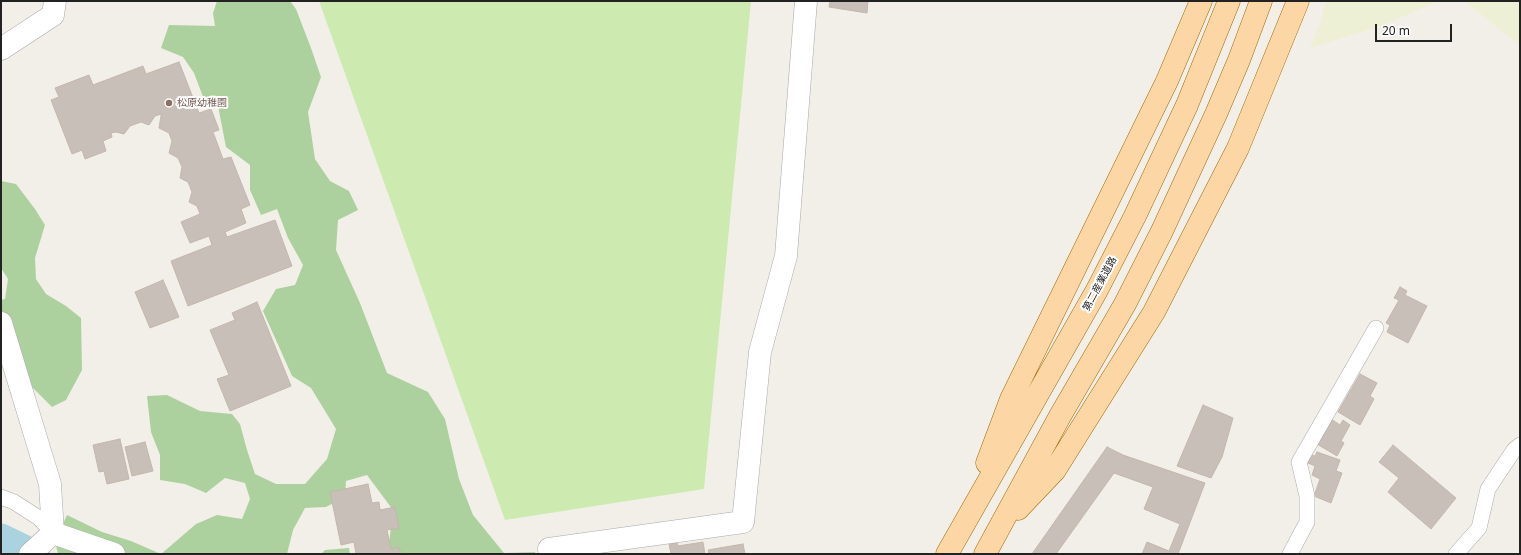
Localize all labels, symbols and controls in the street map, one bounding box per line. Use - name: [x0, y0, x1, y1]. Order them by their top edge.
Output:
- scale bar: [1377, 16, 1454, 42]
- text: 20 m: [1382, 22, 1410, 39]
- place label: 松原幼稚園: [177, 97, 227, 109]
- marker: 松原幼稚園: [164, 98, 174, 108]
- street label: 第二産業道路: [1081, 255, 1119, 313]

